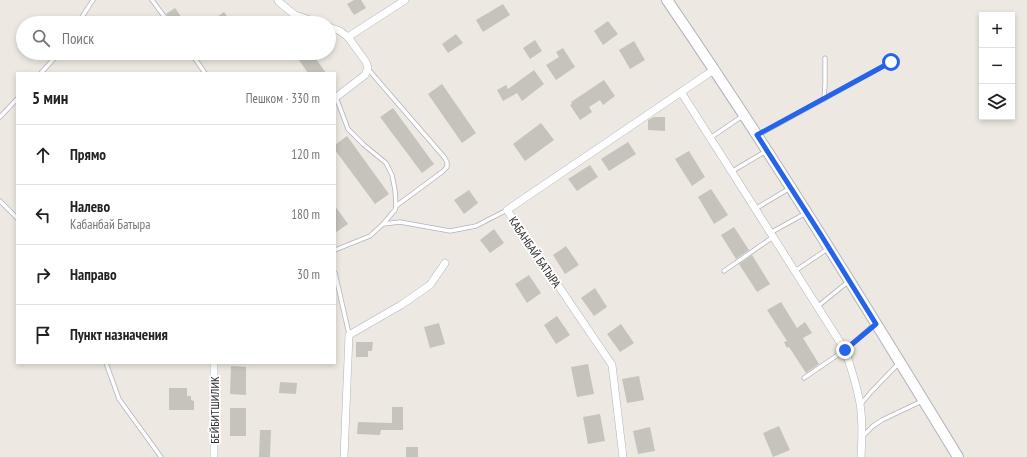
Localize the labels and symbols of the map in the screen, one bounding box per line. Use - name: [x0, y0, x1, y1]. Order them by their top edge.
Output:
- route start: [882, 53, 900, 71]
- street label: КАБАНБАЙ БАТЫРА: [506, 213, 565, 291]
- route end: [836, 341, 854, 359]
- street label: БЕЙБИТШИЛИК: [207, 376, 222, 444]

